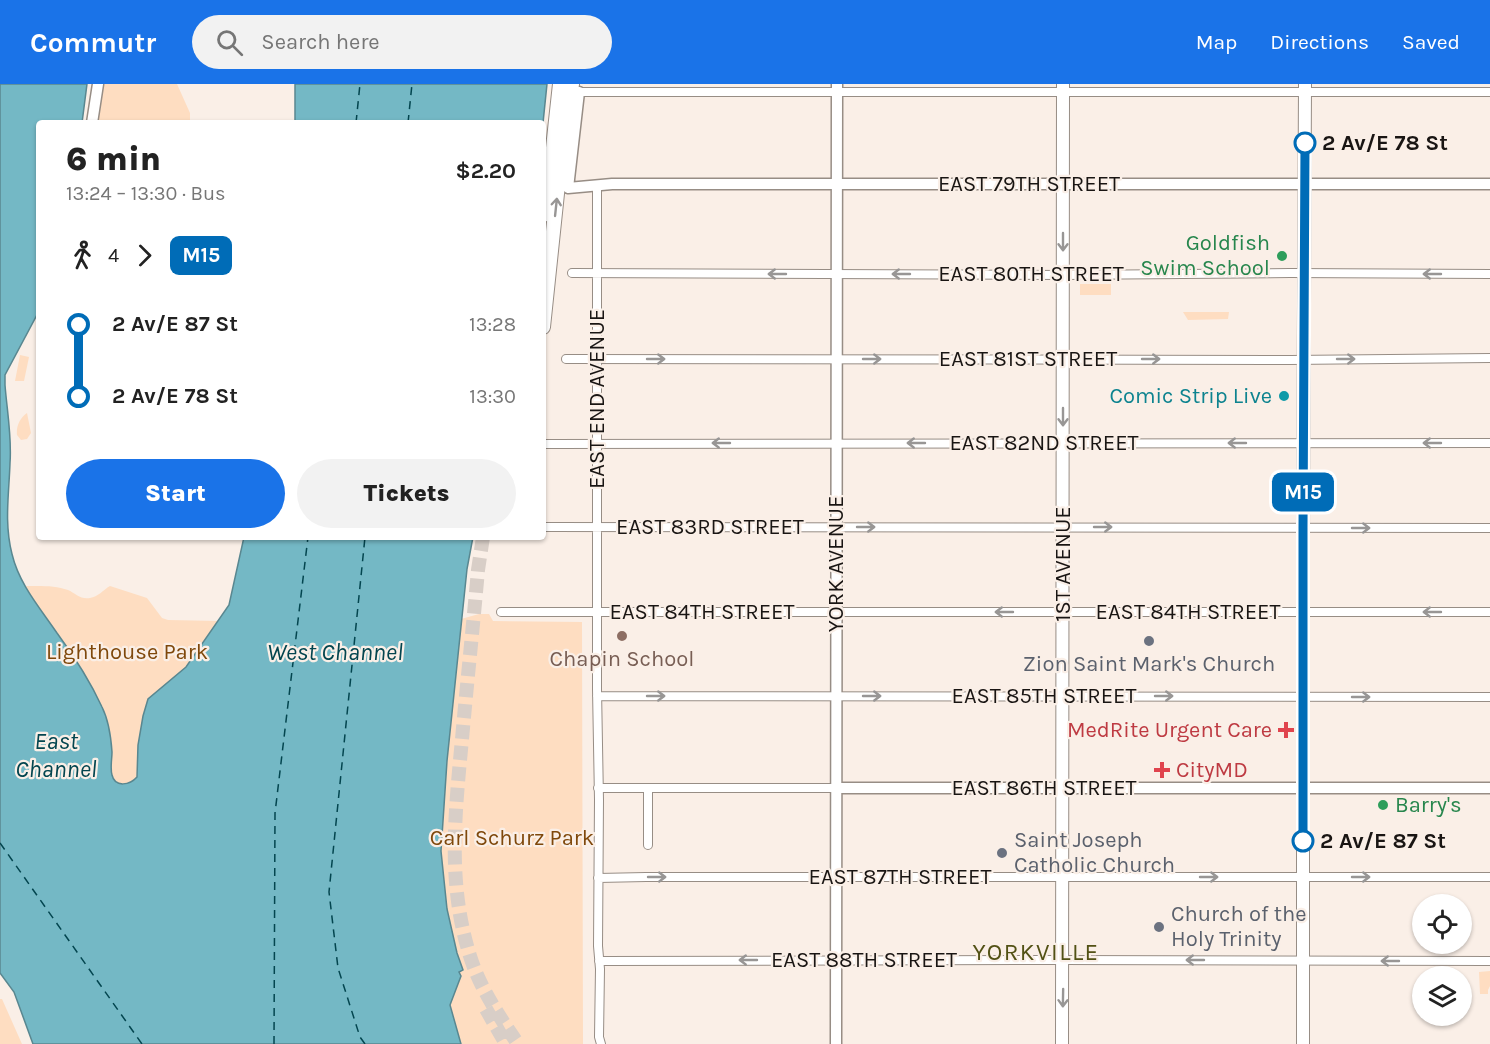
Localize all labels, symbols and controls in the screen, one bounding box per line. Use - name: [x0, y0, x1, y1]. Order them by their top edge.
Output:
- search box: [192, 15, 612, 69]
- text: Commutr: [30, 26, 156, 59]
- icon: search: [213, 26, 246, 59]
- text: Search here: [261, 29, 380, 55]
- text: Map: [1196, 30, 1237, 54]
- text: Directions: [1270, 30, 1369, 54]
- text: Saved: [1402, 30, 1460, 54]
- place label: 2 Av/E 78 St: [1322, 130, 1448, 156]
- marker: 2 Av/E 78 St: [1294, 132, 1316, 154]
- text: 6 min: [66, 140, 161, 178]
- text: $2.20: [456, 158, 516, 184]
- street label: EAST 79TH STREET: [938, 171, 1120, 197]
- text: 13:24 – 13:30 · Bus: [66, 182, 226, 205]
- one-way arrow: [551, 197, 562, 217]
- place label: Goldfish Swim School: [1140, 230, 1270, 281]
- one-way arrow: [1057, 232, 1069, 252]
- icon: walk: [66, 239, 99, 272]
- icon: forward: [128, 239, 161, 272]
- text: M15: [182, 243, 220, 267]
- text: 4: [108, 244, 119, 267]
- marker: Goldfish Swim School: [1275, 249, 1289, 263]
- street label: EAST 80TH STREET: [938, 261, 1124, 287]
- one-way arrow: [768, 268, 788, 280]
- one-way arrow: [891, 268, 911, 280]
- one-way arrow: [1422, 268, 1442, 280]
- street label: EAST END AVENUE: [584, 309, 610, 489]
- text: 2 Av/E 87 St: [112, 311, 238, 337]
- text: 13:28: [469, 313, 516, 336]
- street label: EAST 81ST STREET: [939, 346, 1117, 372]
- one-way arrow: [645, 353, 665, 365]
- one-way arrow: [861, 353, 881, 365]
- one-way arrow: [1140, 353, 1160, 365]
- one-way arrow: [1335, 353, 1355, 365]
- text: 2 Av/E 78 St: [112, 383, 238, 409]
- place label: Comic Strip Live: [1109, 383, 1272, 409]
- text: 13:30: [469, 385, 516, 408]
- marker: Comic Strip Live: [1277, 389, 1291, 403]
- one-way arrow: [1057, 407, 1069, 427]
- street label: EAST 82ND STREET: [949, 430, 1139, 456]
- one-way arrow: [711, 437, 731, 449]
- one-way arrow: [906, 437, 926, 449]
- one-way arrow: [1227, 437, 1247, 449]
- one-way arrow: [1422, 437, 1442, 449]
- button: Start: [66, 459, 285, 528]
- button: Tickets: [297, 459, 516, 528]
- line badge: M15: [1268, 472, 1338, 512]
- text: M15: [1284, 480, 1322, 504]
- street label: YORK AVENUE: [823, 496, 849, 632]
- street label: 1ST AVENUE: [1050, 506, 1076, 622]
- street label: EAST 83RD STREET: [616, 514, 804, 540]
- one-way arrow: [856, 521, 876, 533]
- one-way arrow: [1093, 521, 1113, 533]
- one-way arrow: [1351, 522, 1371, 533]
- street label: EAST 84TH STREET: [610, 599, 794, 625]
- street label: EAST 84TH STREET: [1096, 599, 1280, 625]
- one-way arrow: [995, 606, 1015, 618]
- one-way arrow: [1422, 606, 1442, 618]
- marker: Chapin School: [615, 629, 629, 643]
- marker: Zion Saint Mark's Church: [1142, 634, 1156, 648]
- water label: West Channel: [267, 638, 403, 666]
- park label: Lighthouse Park: [46, 639, 208, 665]
- place label: Chapin School: [550, 646, 694, 672]
- place label: Zion Saint Mark's Church: [1023, 651, 1275, 677]
- street label: EAST 85TH STREET: [952, 683, 1136, 709]
- one-way arrow: [645, 690, 665, 702]
- one-way arrow: [861, 690, 881, 702]
- one-way arrow: [1153, 690, 1173, 702]
- one-way arrow: [1351, 691, 1371, 703]
- place label: MedRite Urgent Care: [1067, 717, 1272, 743]
- marker: MedRite Urgent Care: [1277, 721, 1295, 739]
- water label: East Channel: [15, 727, 97, 783]
- place label: CityMD: [1176, 757, 1248, 783]
- marker: CityMD: [1153, 761, 1171, 779]
- street label: EAST 86TH STREET: [951, 775, 1137, 801]
- place label: Barry's: [1395, 792, 1461, 818]
- marker: Barry's: [1376, 798, 1390, 812]
- park label: Carl Schurz Park: [430, 825, 594, 851]
- place label: Saint Joseph Catholic Church: [1014, 827, 1175, 878]
- place label: 2 Av/E 87 St: [1320, 828, 1446, 854]
- marker: 2 Av/E 87 St: [1292, 830, 1314, 852]
- marker: Saint Joseph Catholic Church: [995, 846, 1009, 860]
- street label: EAST 87TH STREET: [809, 864, 991, 890]
- one-way arrow: [646, 871, 666, 883]
- one-way arrow: [1198, 871, 1218, 883]
- one-way arrow: [1350, 871, 1370, 883]
- map controls: [1412, 894, 1472, 1026]
- button: locate: [1412, 894, 1472, 954]
- place label: Church of the Holy Trinity: [1171, 901, 1307, 952]
- marker: Church of the Holy Trinity: [1152, 920, 1166, 934]
- district label: YORKVILLE: [972, 938, 1100, 966]
- street label: EAST 88TH STREET: [771, 947, 957, 973]
- one-way arrow: [1185, 954, 1205, 966]
- one-way arrow: [738, 955, 758, 966]
- one-way arrow: [1380, 955, 1400, 967]
- button: layers: [1412, 966, 1472, 1026]
- one-way arrow: [1057, 988, 1069, 1008]

